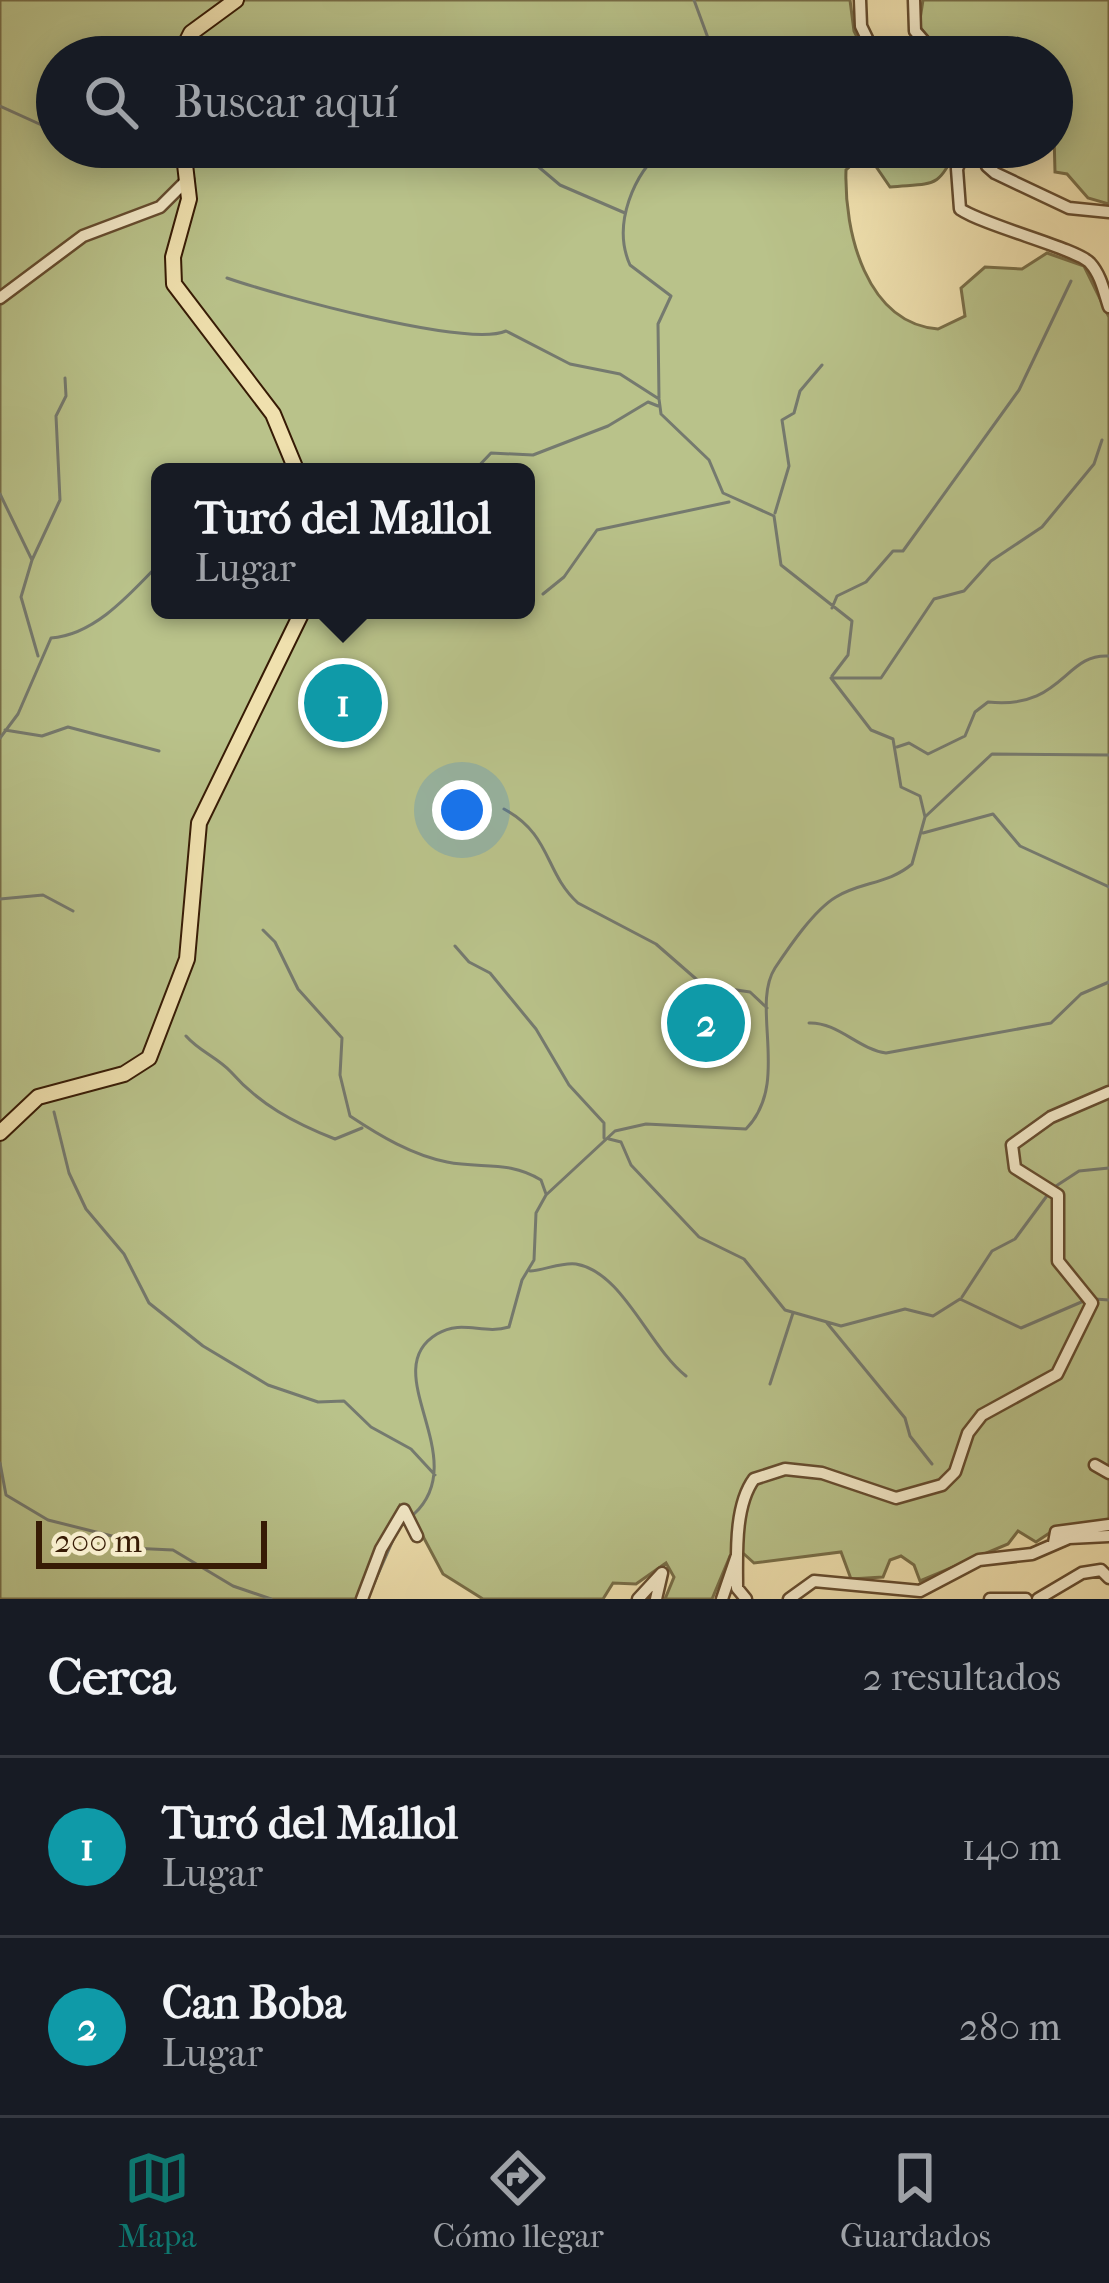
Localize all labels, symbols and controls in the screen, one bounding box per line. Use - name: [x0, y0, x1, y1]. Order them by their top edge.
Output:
- search box: [36, 36, 1073, 168]
- icon: search: [78, 69, 144, 135]
- text: Buscar aquí: [174, 76, 398, 129]
- popup: [151, 463, 535, 619]
- text: Turó del Mallol: [195, 492, 491, 545]
- text: Lugar: [195, 545, 296, 591]
- pin: 1: [304, 658, 382, 748]
- your location: [432, 780, 492, 840]
- pin: 2: [667, 978, 745, 1068]
- scale bar: [36, 1515, 267, 1568]
- text: 200 m: [54, 1522, 142, 1561]
- text: Cerca: [48, 1647, 175, 1707]
- text: 2 resultados: [863, 1654, 1061, 1700]
- text: Turó del Mallol: [162, 1797, 458, 1850]
- text: 1: [80, 1824, 94, 1870]
- text: 140 m: [962, 1824, 1061, 1870]
- text: Lugar: [162, 1850, 263, 1896]
- text: Can Boba: [162, 1977, 345, 2030]
- text: 2: [77, 2004, 97, 2050]
- text: 280 m: [959, 2004, 1061, 2050]
- text: Lugar: [162, 2030, 263, 2076]
- tab: Mapa: [118, 2145, 197, 2256]
- tab: Cómo llegar: [433, 2145, 604, 2256]
- tab: Guardados: [840, 2145, 991, 2256]

